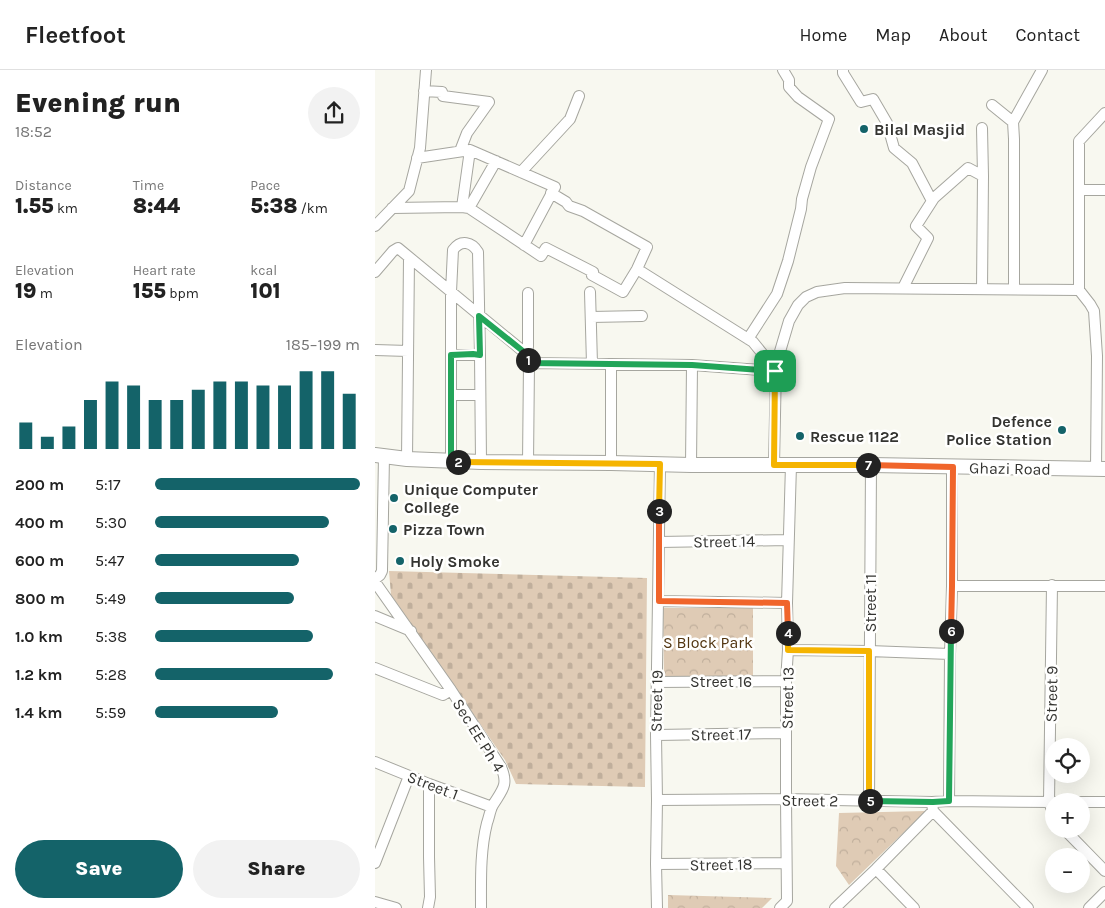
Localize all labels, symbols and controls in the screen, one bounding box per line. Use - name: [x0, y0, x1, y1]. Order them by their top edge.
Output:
- text: Fleetfoot: [25, 21, 126, 49]
- text: Home: [799, 24, 847, 46]
- text: Map: [875, 24, 911, 46]
- text: About: [939, 24, 988, 46]
- text: Contact: [1016, 24, 1080, 46]
- text: Evening run: [15, 86, 181, 119]
- button: share: [308, 87, 360, 139]
- place label: Bilal Masjid: [874, 120, 965, 139]
- text: 18:52: [15, 122, 52, 141]
- marker: Bilal Masjid: [858, 123, 870, 135]
- text: Distance: [15, 177, 72, 194]
- text: Time: [133, 177, 164, 194]
- text: Pace: [250, 177, 280, 194]
- text: 1.55: [15, 194, 54, 218]
- text: 8:44: [133, 194, 180, 218]
- text: 5:38: [250, 194, 298, 218]
- text: km: [54, 200, 78, 217]
- text: /km: [298, 200, 328, 217]
- text: Elevation: [15, 262, 74, 279]
- text: Heart rate: [133, 262, 196, 279]
- text: kcal: [250, 262, 277, 279]
- text: 19: [15, 279, 37, 303]
- text: 155: [133, 279, 166, 303]
- text: 101: [250, 279, 281, 303]
- text: m: [37, 285, 53, 302]
- text: bpm: [166, 285, 199, 302]
- text: Elevation: [15, 335, 83, 354]
- text: 185–199 m: [286, 335, 360, 354]
- pin: 1: [515, 348, 541, 372]
- pin: [754, 350, 796, 392]
- text: 1: [526, 352, 531, 369]
- icon: arrive: [761, 357, 789, 385]
- place label: Defence Police Station: [946, 412, 1052, 449]
- marker: Defence Police Station: [1056, 424, 1068, 436]
- place label: Rescue 1122: [810, 427, 899, 446]
- marker: Rescue 1122: [794, 430, 806, 442]
- pin: 2: [445, 450, 471, 474]
- pin: 7: [855, 452, 881, 478]
- text: 2: [454, 454, 463, 471]
- text: 7: [865, 457, 872, 474]
- street label: Ghazi Road: [969, 458, 1051, 479]
- text: 200 m: [15, 475, 64, 494]
- text: 5:17: [95, 475, 121, 494]
- place label: Unique Computer College: [404, 480, 539, 517]
- marker: Unique Computer College: [388, 492, 400, 504]
- pin: 3: [647, 498, 671, 524]
- text: 3: [655, 503, 664, 520]
- text: 400 m: [15, 513, 64, 532]
- text: 5:30: [95, 513, 127, 532]
- place label: Pizza Town: [403, 520, 485, 539]
- marker: Pizza Town: [387, 523, 399, 535]
- street label: Street 14: [693, 531, 755, 552]
- text: 600 m: [15, 551, 64, 570]
- text: 5:47: [95, 551, 124, 570]
- place label: Holy Smoke: [410, 552, 500, 571]
- marker: Holy Smoke: [394, 555, 406, 567]
- street label: Street 11: [861, 574, 880, 632]
- text: 800 m: [15, 589, 65, 608]
- text: 5:49: [95, 589, 126, 608]
- pin: 6: [939, 618, 963, 644]
- pin: 4: [775, 620, 801, 646]
- text: 6: [947, 623, 956, 640]
- text: 4: [784, 625, 793, 642]
- text: 1.0 km: [15, 627, 63, 646]
- text: 5:38: [95, 627, 127, 646]
- park label: S Block Park: [663, 633, 753, 652]
- text: 1.2 km: [15, 665, 63, 684]
- text: 5:28: [95, 665, 127, 684]
- street label: Street 9: [1042, 665, 1061, 723]
- street label: Street 13: [777, 667, 798, 729]
- street label: Street 19: [646, 670, 667, 732]
- street label: Street 16: [690, 672, 752, 691]
- street label: Sec EE Ph 4: [449, 695, 509, 776]
- text: 1.4 km: [15, 703, 62, 722]
- text: 5:59: [95, 703, 126, 722]
- street label: Street 17: [691, 724, 752, 745]
- map controls: [1045, 738, 1090, 893]
- button: locate: [1045, 738, 1090, 783]
- street label: Street 1: [405, 767, 461, 804]
- pin: 5: [857, 788, 883, 814]
- street label: Street 2: [781, 791, 839, 810]
- text: 5: [866, 793, 875, 810]
- button: +: [1045, 793, 1090, 838]
- button: Save: [15, 840, 183, 898]
- button: Share: [193, 840, 360, 898]
- button: −: [1045, 848, 1090, 893]
- street label: Street 18: [689, 854, 753, 875]

